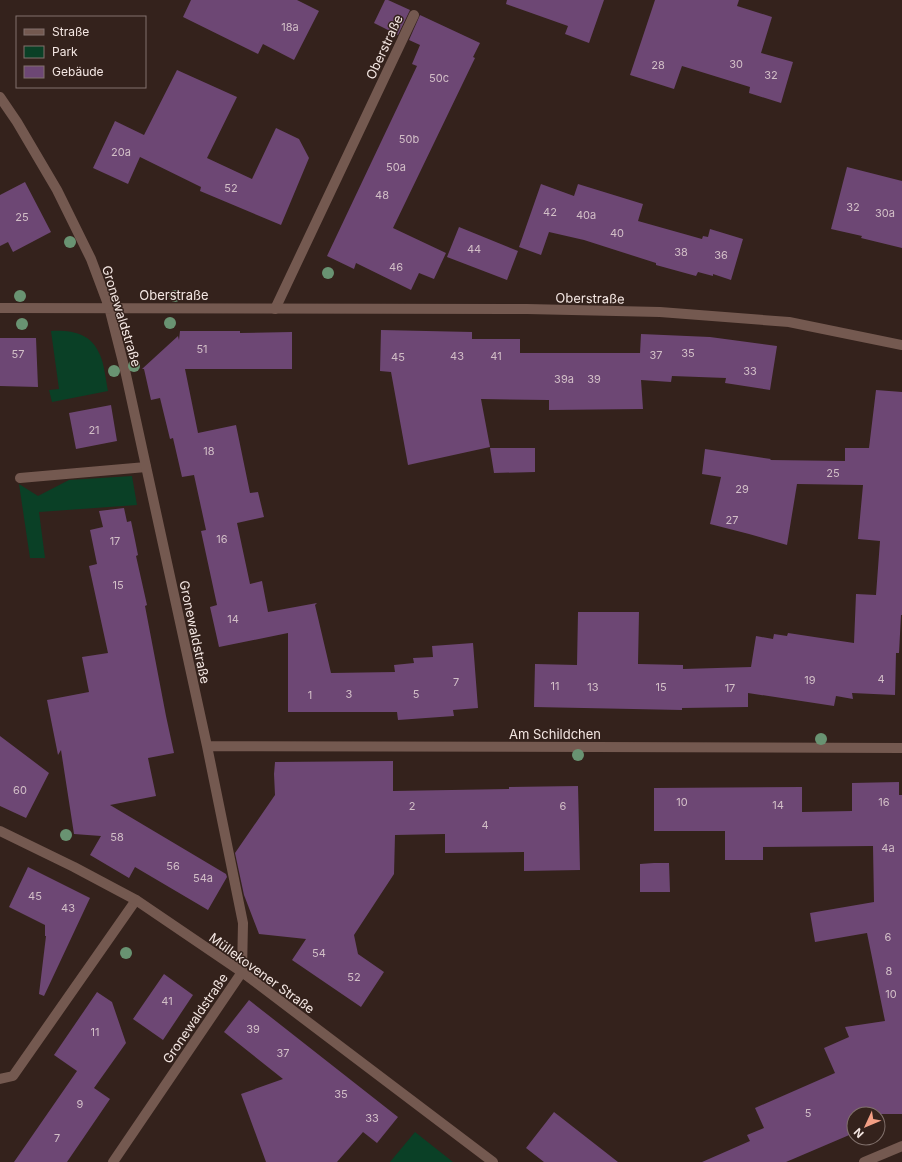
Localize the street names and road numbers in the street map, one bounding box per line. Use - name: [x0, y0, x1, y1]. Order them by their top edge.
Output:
- street label: Oberstraße: [362, 12, 406, 82]
- street label: Gronewaldstraße: [99, 263, 145, 369]
- street label: Oberstraße: [139, 287, 209, 303]
- street label: Oberstraße: [555, 289, 625, 307]
- street label: Gronewaldstraße: [176, 579, 214, 685]
- street label: Am Schildchen: [509, 726, 601, 742]
- street label: Müllekovener Straße: [206, 929, 318, 1017]
- street label: Gronewaldstraße: [159, 970, 231, 1066]

